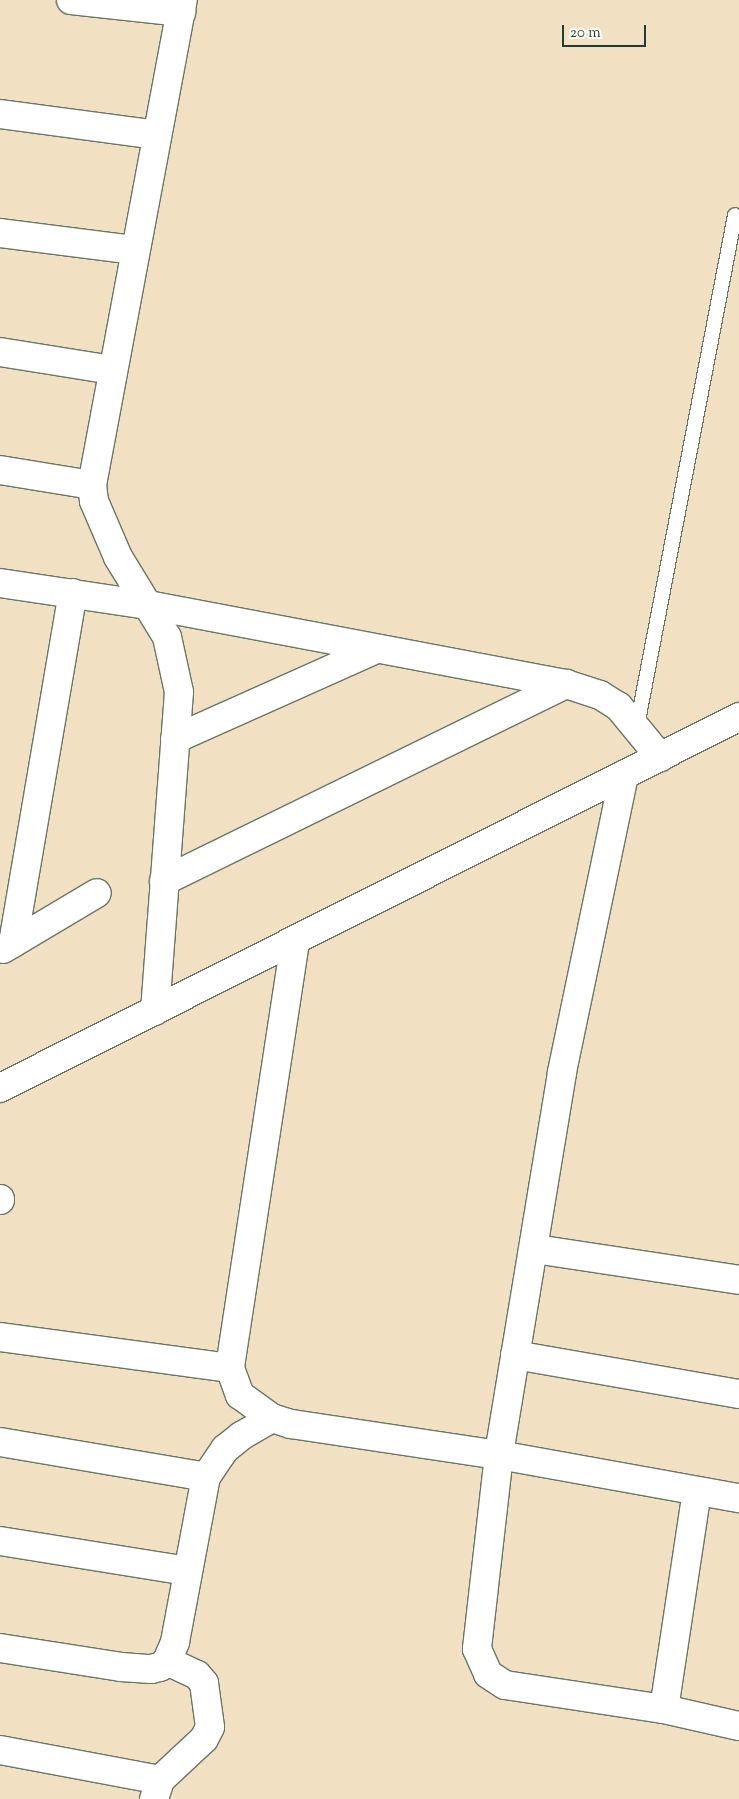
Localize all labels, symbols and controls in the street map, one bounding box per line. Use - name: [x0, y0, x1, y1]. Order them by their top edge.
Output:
- scale bar: [564, 15, 648, 47]
- text: 20 m: [570, 23, 601, 44]

